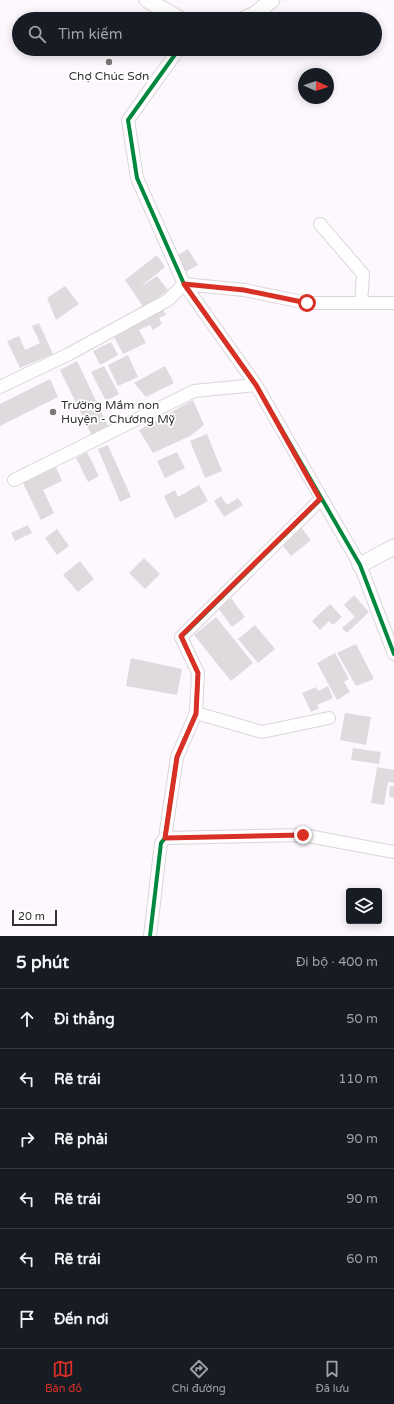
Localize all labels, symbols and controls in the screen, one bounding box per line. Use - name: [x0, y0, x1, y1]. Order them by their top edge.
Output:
- search box: [12, 12, 382, 56]
- icon: search: [26, 23, 48, 45]
- text: Tìm kiếm: [58, 25, 123, 43]
- marker: Chợ Chúc Sơn: [104, 57, 114, 67]
- north arrow: [298, 68, 334, 104]
- place label: Chợ Chúc Sơn: [69, 69, 149, 83]
- route start: [298, 294, 316, 312]
- place label: Trường Mầm non Huyện - Chương Mỹ: [61, 398, 176, 426]
- marker: Trường Mầm non Huyện - Chương Mỹ: [48, 407, 58, 417]
- route end: [294, 826, 312, 844]
- map controls: [346, 888, 382, 924]
- button: layers: [346, 888, 382, 924]
- scale bar: [12, 908, 57, 927]
- text: 20 m: [18, 910, 45, 923]
- text: 5 phút: [16, 952, 69, 973]
- text: Đi bộ · 400 m: [296, 954, 378, 970]
- icon: ahead: [16, 1008, 38, 1030]
- text: Đi thẳng: [54, 1010, 115, 1028]
- text: 50 m: [346, 1011, 378, 1027]
- icon: left: [16, 1068, 38, 1090]
- text: Rẽ trái: [54, 1070, 101, 1088]
- text: 110 m: [338, 1071, 378, 1087]
- icon: right: [16, 1128, 38, 1150]
- text: Rẽ phải: [54, 1130, 108, 1148]
- text: 90 m: [346, 1131, 378, 1147]
- icon: left: [16, 1188, 38, 1210]
- text: Rẽ trái: [54, 1190, 101, 1208]
- text: 90 m: [346, 1191, 378, 1207]
- icon: left: [16, 1248, 38, 1270]
- text: Rẽ trái: [54, 1250, 101, 1268]
- text: 60 m: [346, 1251, 378, 1267]
- icon: arrive: [16, 1308, 38, 1330]
- text: Đến nơi: [54, 1310, 109, 1328]
- tab: Bản đồ: [45, 1358, 82, 1395]
- tab: Chỉ đường: [172, 1358, 226, 1395]
- tab: Đã lưu: [316, 1358, 349, 1395]

